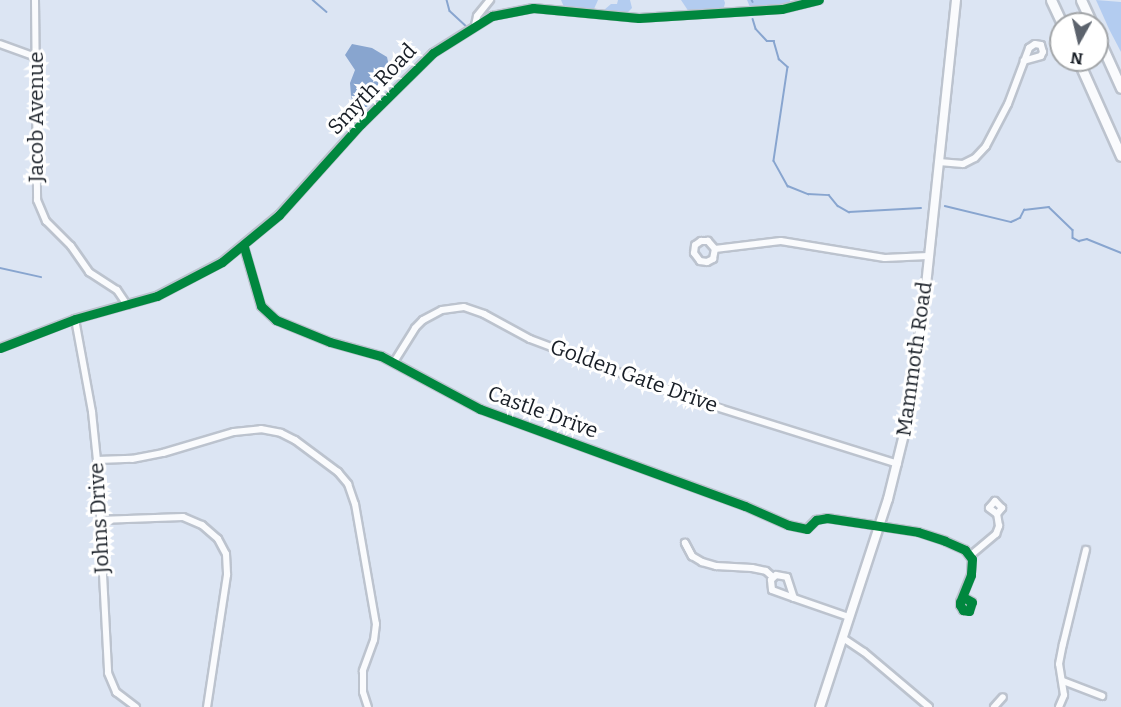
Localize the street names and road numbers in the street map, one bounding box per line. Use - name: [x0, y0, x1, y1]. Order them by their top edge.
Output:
- street label: Smyth Road: [322, 38, 422, 140]
- street label: Jacob Avenue: [23, 52, 49, 182]
- street label: Mammoth Road: [891, 280, 937, 438]
- street label: Golden Gate Drive: [547, 334, 721, 418]
- street label: Castle Drive: [484, 380, 602, 444]
- street label: Johns Drive: [84, 462, 114, 574]

